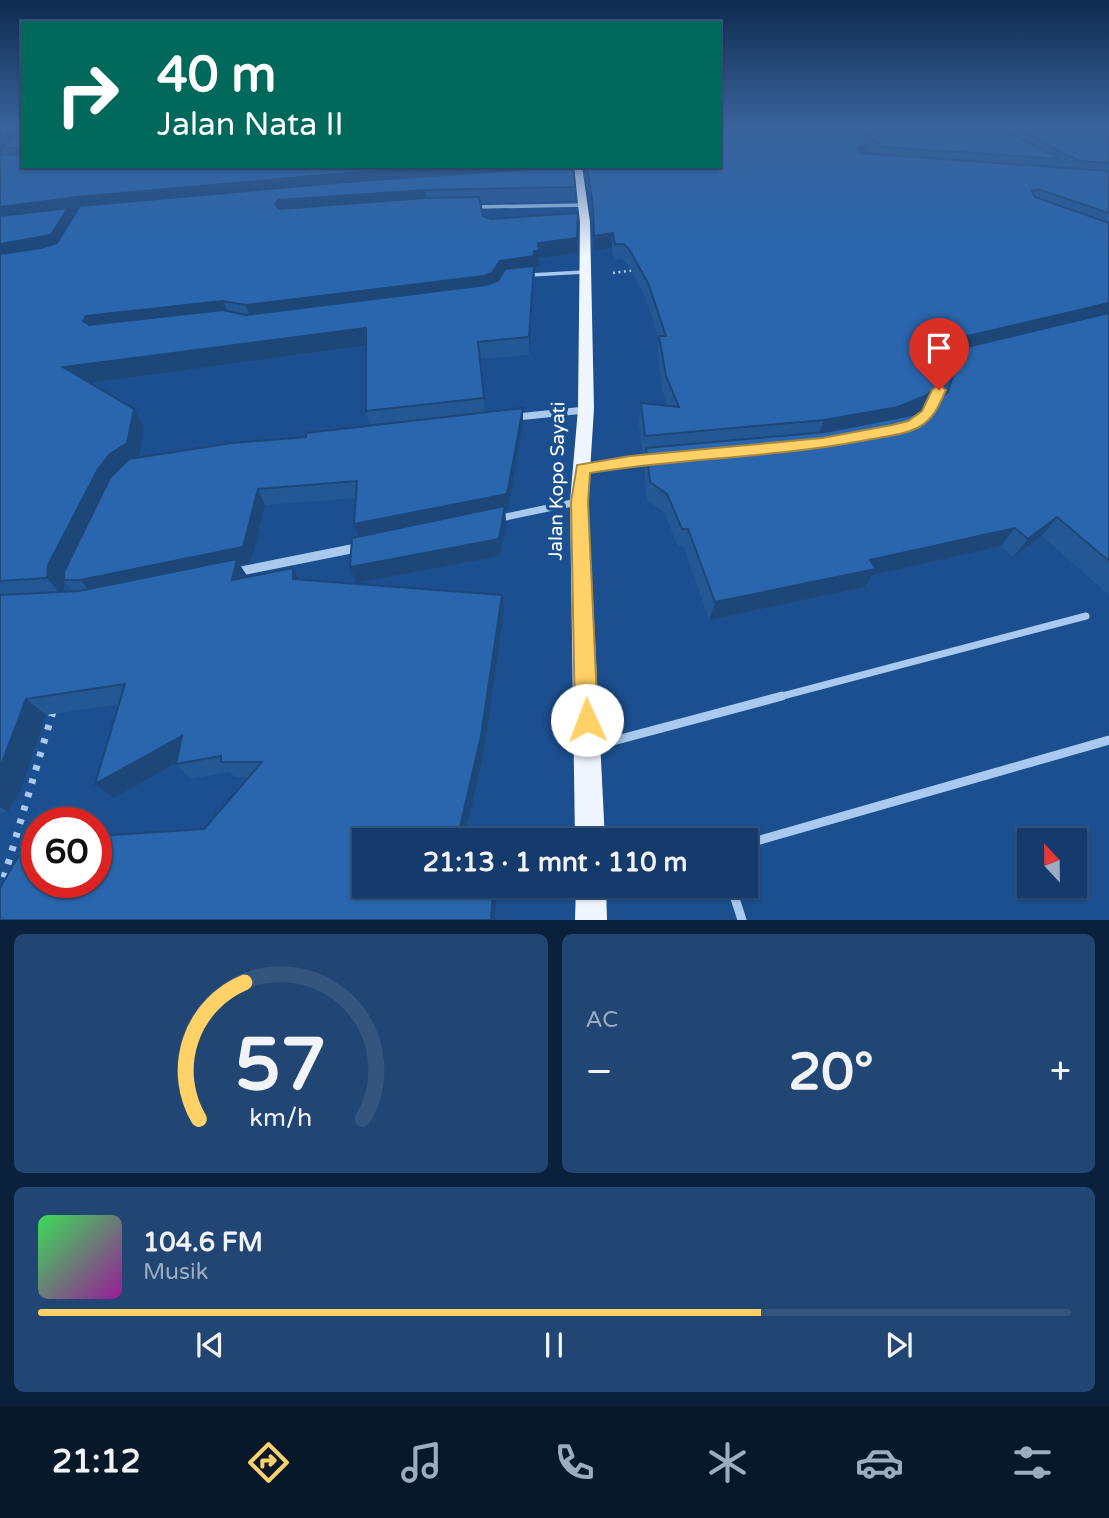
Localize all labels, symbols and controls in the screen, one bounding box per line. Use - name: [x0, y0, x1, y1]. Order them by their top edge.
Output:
- text: 40 m: [157, 46, 276, 105]
- icon: right: [42, 49, 133, 140]
- text: Jalan Nata II: [157, 106, 344, 144]
- pin: [909, 318, 969, 390]
- icon: arrive: [920, 329, 958, 367]
- street label: Jalan Kopo Sayati: [545, 401, 569, 561]
- position arrow: [550, 683, 624, 757]
- speed limit sign: 60: [21, 807, 112, 898]
- north arrow: [1017, 828, 1087, 898]
- map controls: [1017, 828, 1087, 898]
- text: 21:13 · 1 mnt · 110 m: [423, 847, 687, 878]
- text: AC: [586, 1006, 618, 1034]
- text: 57: [235, 1023, 326, 1111]
- text: 20°: [789, 1041, 874, 1104]
- text: −: [586, 1049, 613, 1095]
- text: +: [1050, 1049, 1071, 1095]
- text: km/h: [249, 1103, 312, 1133]
- text: 104.6 FM: [143, 1227, 263, 1258]
- text: Musik: [143, 1258, 208, 1286]
- icon: previous: [191, 1326, 229, 1364]
- icon: pause: [535, 1326, 573, 1364]
- icon: next: [880, 1326, 918, 1364]
- icon: directions: [244, 1438, 293, 1487]
- icon: music: [397, 1438, 446, 1487]
- icon: phone: [550, 1438, 599, 1487]
- icon: climate: [703, 1438, 752, 1487]
- icon: car: [855, 1438, 904, 1487]
- icon: filters: [1008, 1438, 1057, 1487]
- text: 21:12: [52, 1443, 141, 1481]

